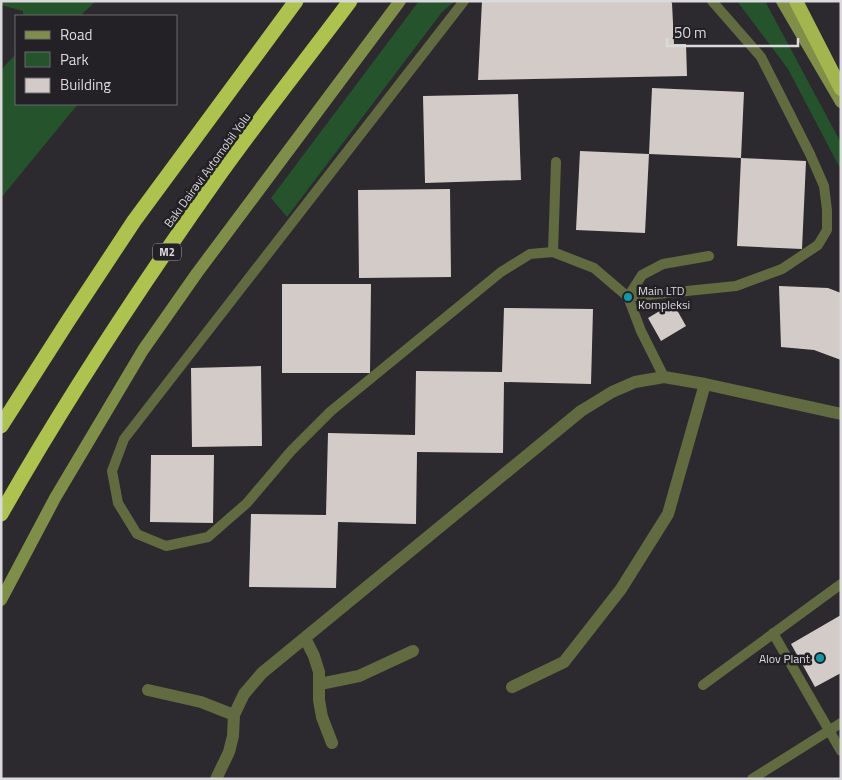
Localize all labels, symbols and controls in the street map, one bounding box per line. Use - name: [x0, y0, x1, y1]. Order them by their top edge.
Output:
- legend: [15, 15, 178, 105]
- scale bar: [667, 15, 798, 47]
- text: 50 m: [674, 21, 707, 44]
- text: Road: [60, 23, 92, 46]
- text: Park: [60, 48, 89, 71]
- text: Building: [60, 73, 111, 96]
- street label: Bakı Dairəvi Avtomobil Yolu: [159, 109, 255, 231]
- road number: M2: [153, 243, 181, 260]
- place label: Main LTD Kompleksi: [638, 281, 690, 314]
- marker: Main LTD Kompleksi: [622, 291, 634, 303]
- place label: Alov Plant: [759, 649, 811, 668]
- marker: Alov Plant: [814, 652, 826, 664]

